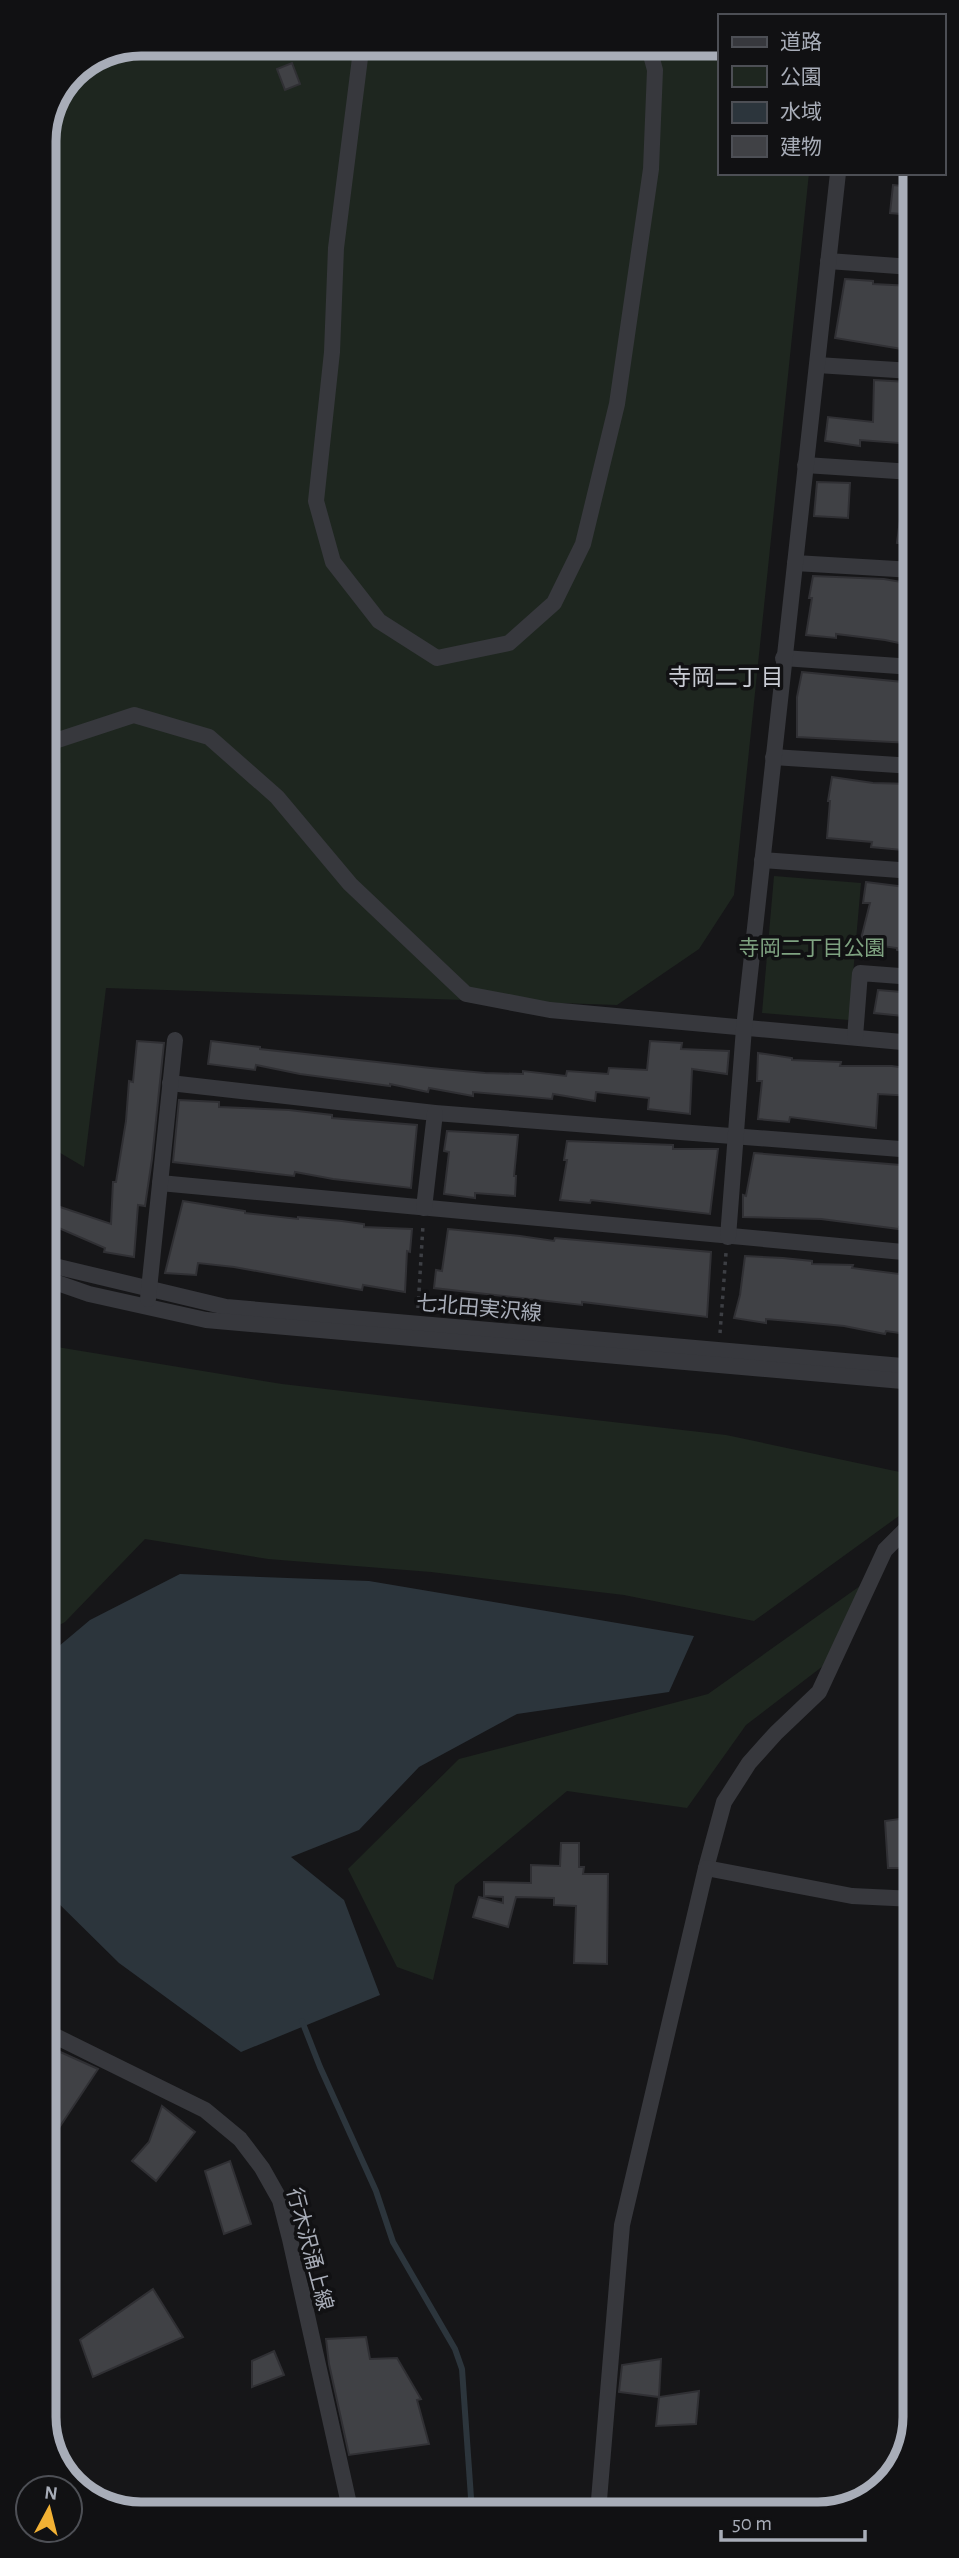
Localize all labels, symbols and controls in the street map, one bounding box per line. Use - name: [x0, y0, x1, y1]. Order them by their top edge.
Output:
- legend: [718, 14, 945, 175]
- text: 道路: [780, 31, 822, 53]
- text: 公園: [780, 67, 822, 88]
- text: 水域: [780, 101, 822, 123]
- text: 建物: [780, 136, 822, 158]
- district label: 寺岡二丁目: [669, 665, 784, 690]
- park label: 寺岡二丁目公園: [739, 937, 886, 959]
- street label: 七北田実沢線: [415, 1292, 543, 1324]
- street label: 行木沢涌上線: [283, 2185, 337, 2313]
- north arrow: [14, 2474, 84, 2544]
- text: N: [43, 2483, 59, 2504]
- scale bar: [721, 2498, 864, 2542]
- text: 50 m: [732, 2513, 772, 2534]

